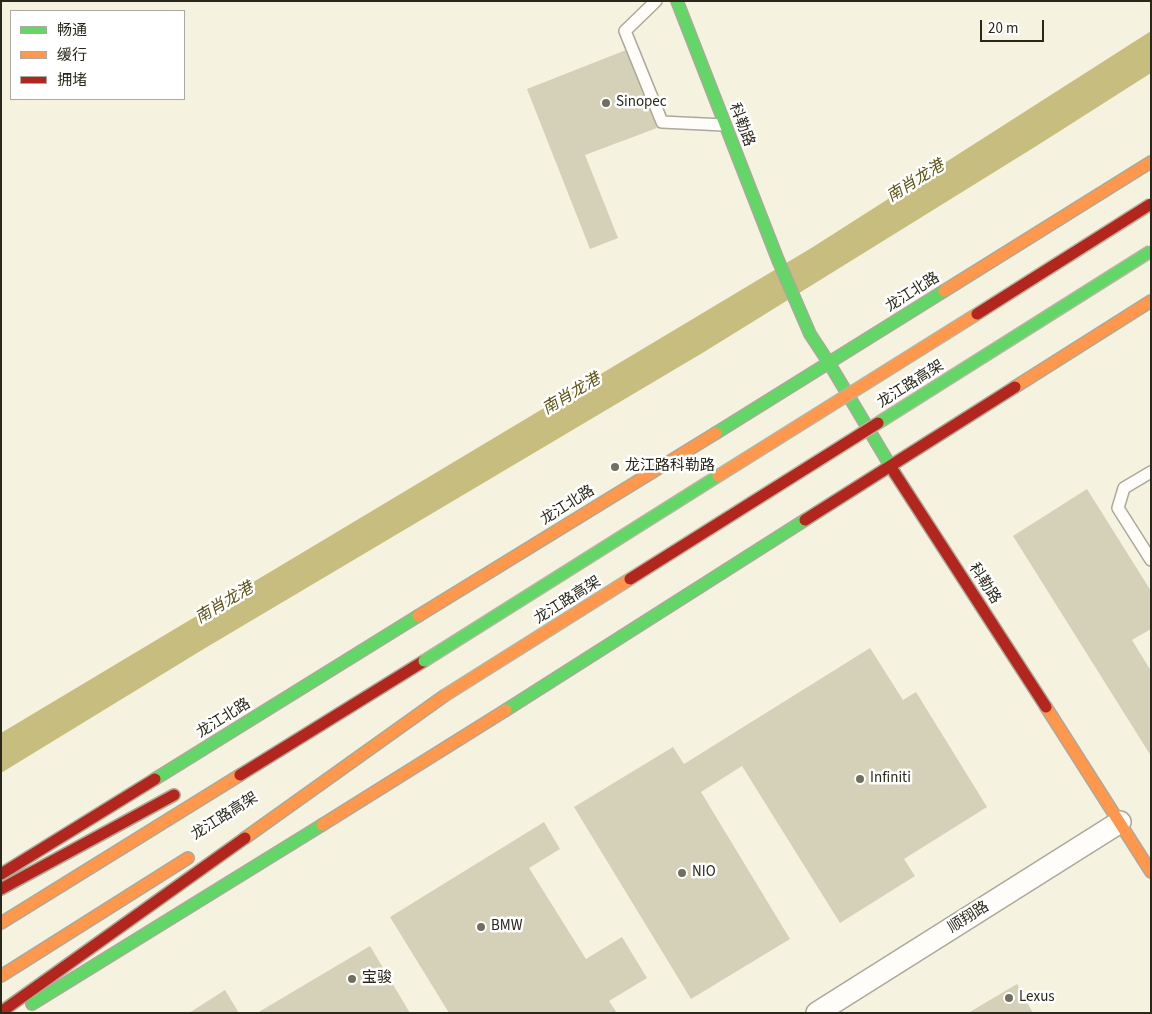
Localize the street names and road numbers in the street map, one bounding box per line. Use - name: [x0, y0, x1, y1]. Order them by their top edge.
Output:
- street label: 科勒路: [725, 101, 757, 149]
- street label: 龙江北路: [883, 269, 943, 317]
- street label: 龙江路高架: [874, 357, 948, 413]
- street label: 龙江北路: [538, 482, 598, 530]
- street label: 科勒路: [964, 560, 1004, 608]
- street label: 龙江路高架: [531, 573, 605, 629]
- street label: 龙江北路: [194, 695, 254, 743]
- street label: 龙江路高架: [188, 789, 262, 845]
- street label: 顺翔路: [945, 898, 993, 938]

